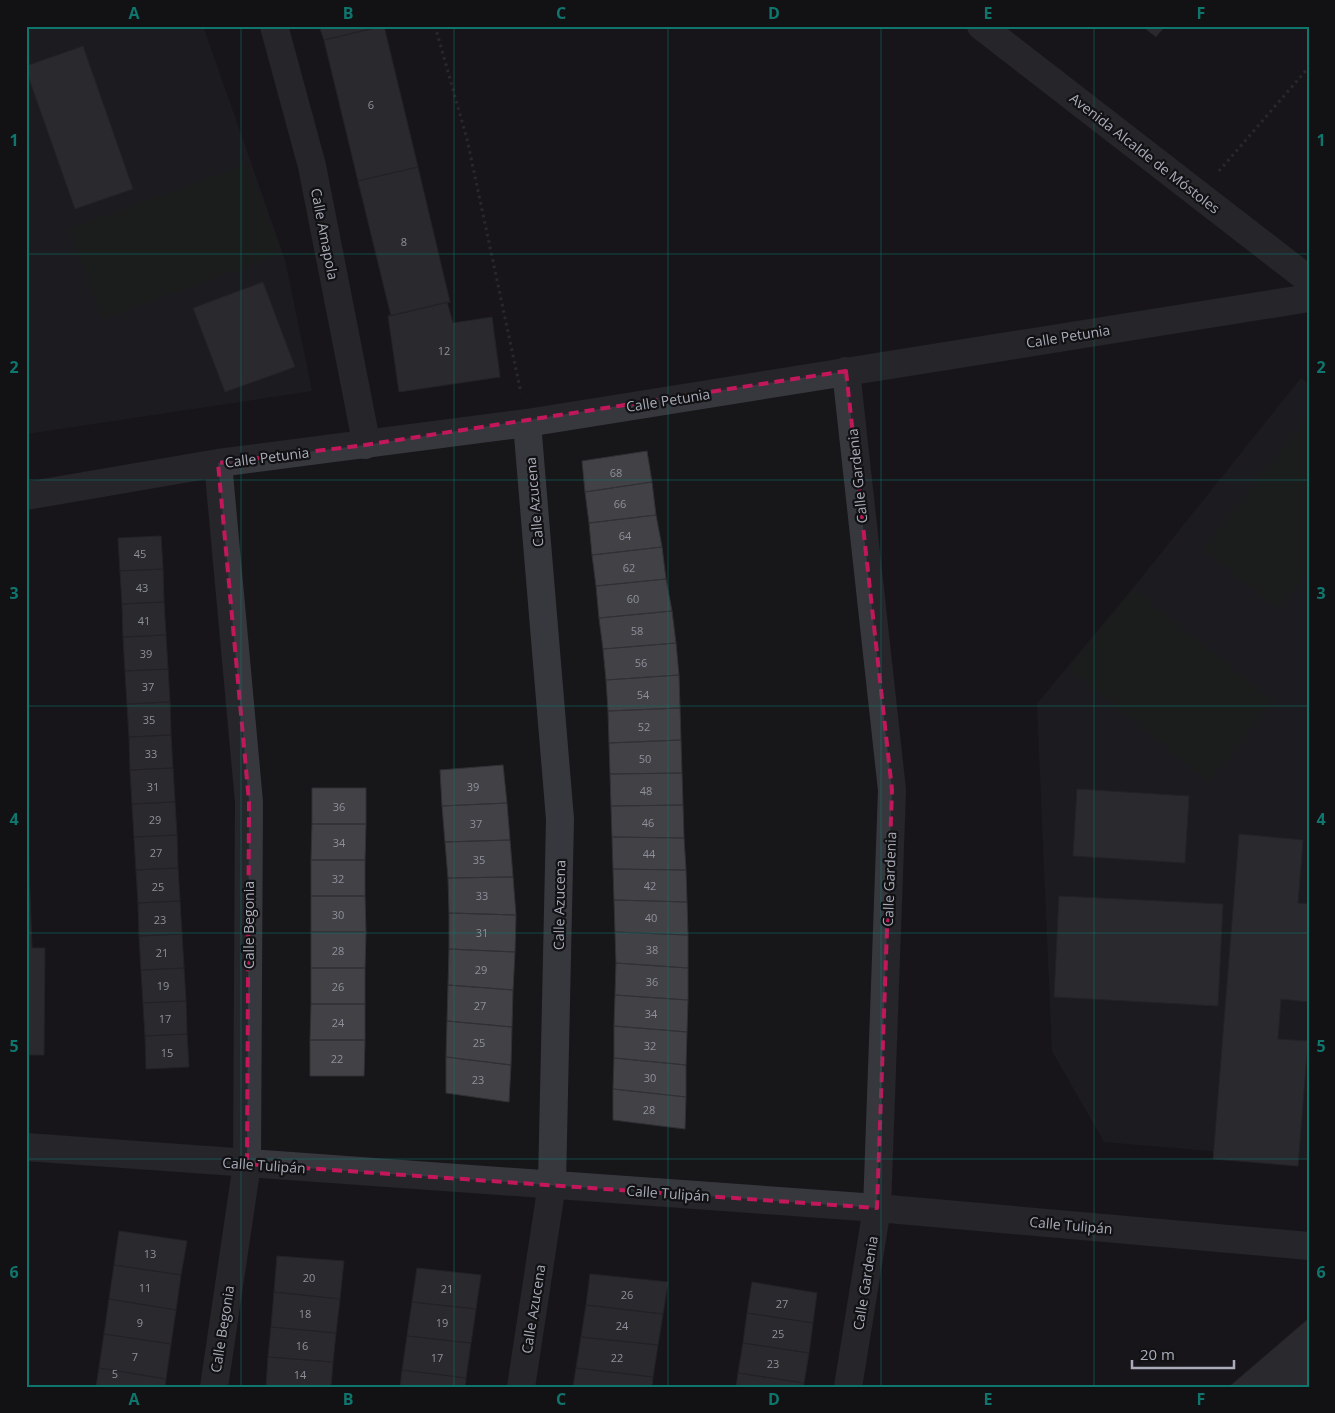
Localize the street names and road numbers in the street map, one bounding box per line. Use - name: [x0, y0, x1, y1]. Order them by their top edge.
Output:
- street label: Avenida Alcalde de Móstoles: [1066, 88, 1224, 218]
- street label: Calle Amapola: [307, 187, 343, 281]
- street label: Calle Petunia: [1025, 320, 1111, 352]
- street label: Calle Petunia: [625, 384, 711, 416]
- street label: Calle Gardenia: [843, 428, 871, 524]
- street label: Calle Petunia: [224, 442, 310, 472]
- street label: Calle Azucena: [521, 456, 547, 548]
- street label: Calle Gardenia: [878, 831, 900, 927]
- street label: Calle Azucena: [549, 860, 569, 950]
- street label: Calle Begonia: [239, 881, 258, 969]
- street label: Calle Tulipán: [222, 1153, 306, 1177]
- street label: Calle Tulipán: [626, 1181, 710, 1205]
- street label: Calle Tulipán: [1029, 1212, 1113, 1238]
- street label: Calle Gardenia: [848, 1235, 882, 1331]
- street label: Calle Azucena: [517, 1263, 549, 1355]
- street label: Calle Begonia: [206, 1284, 238, 1374]

